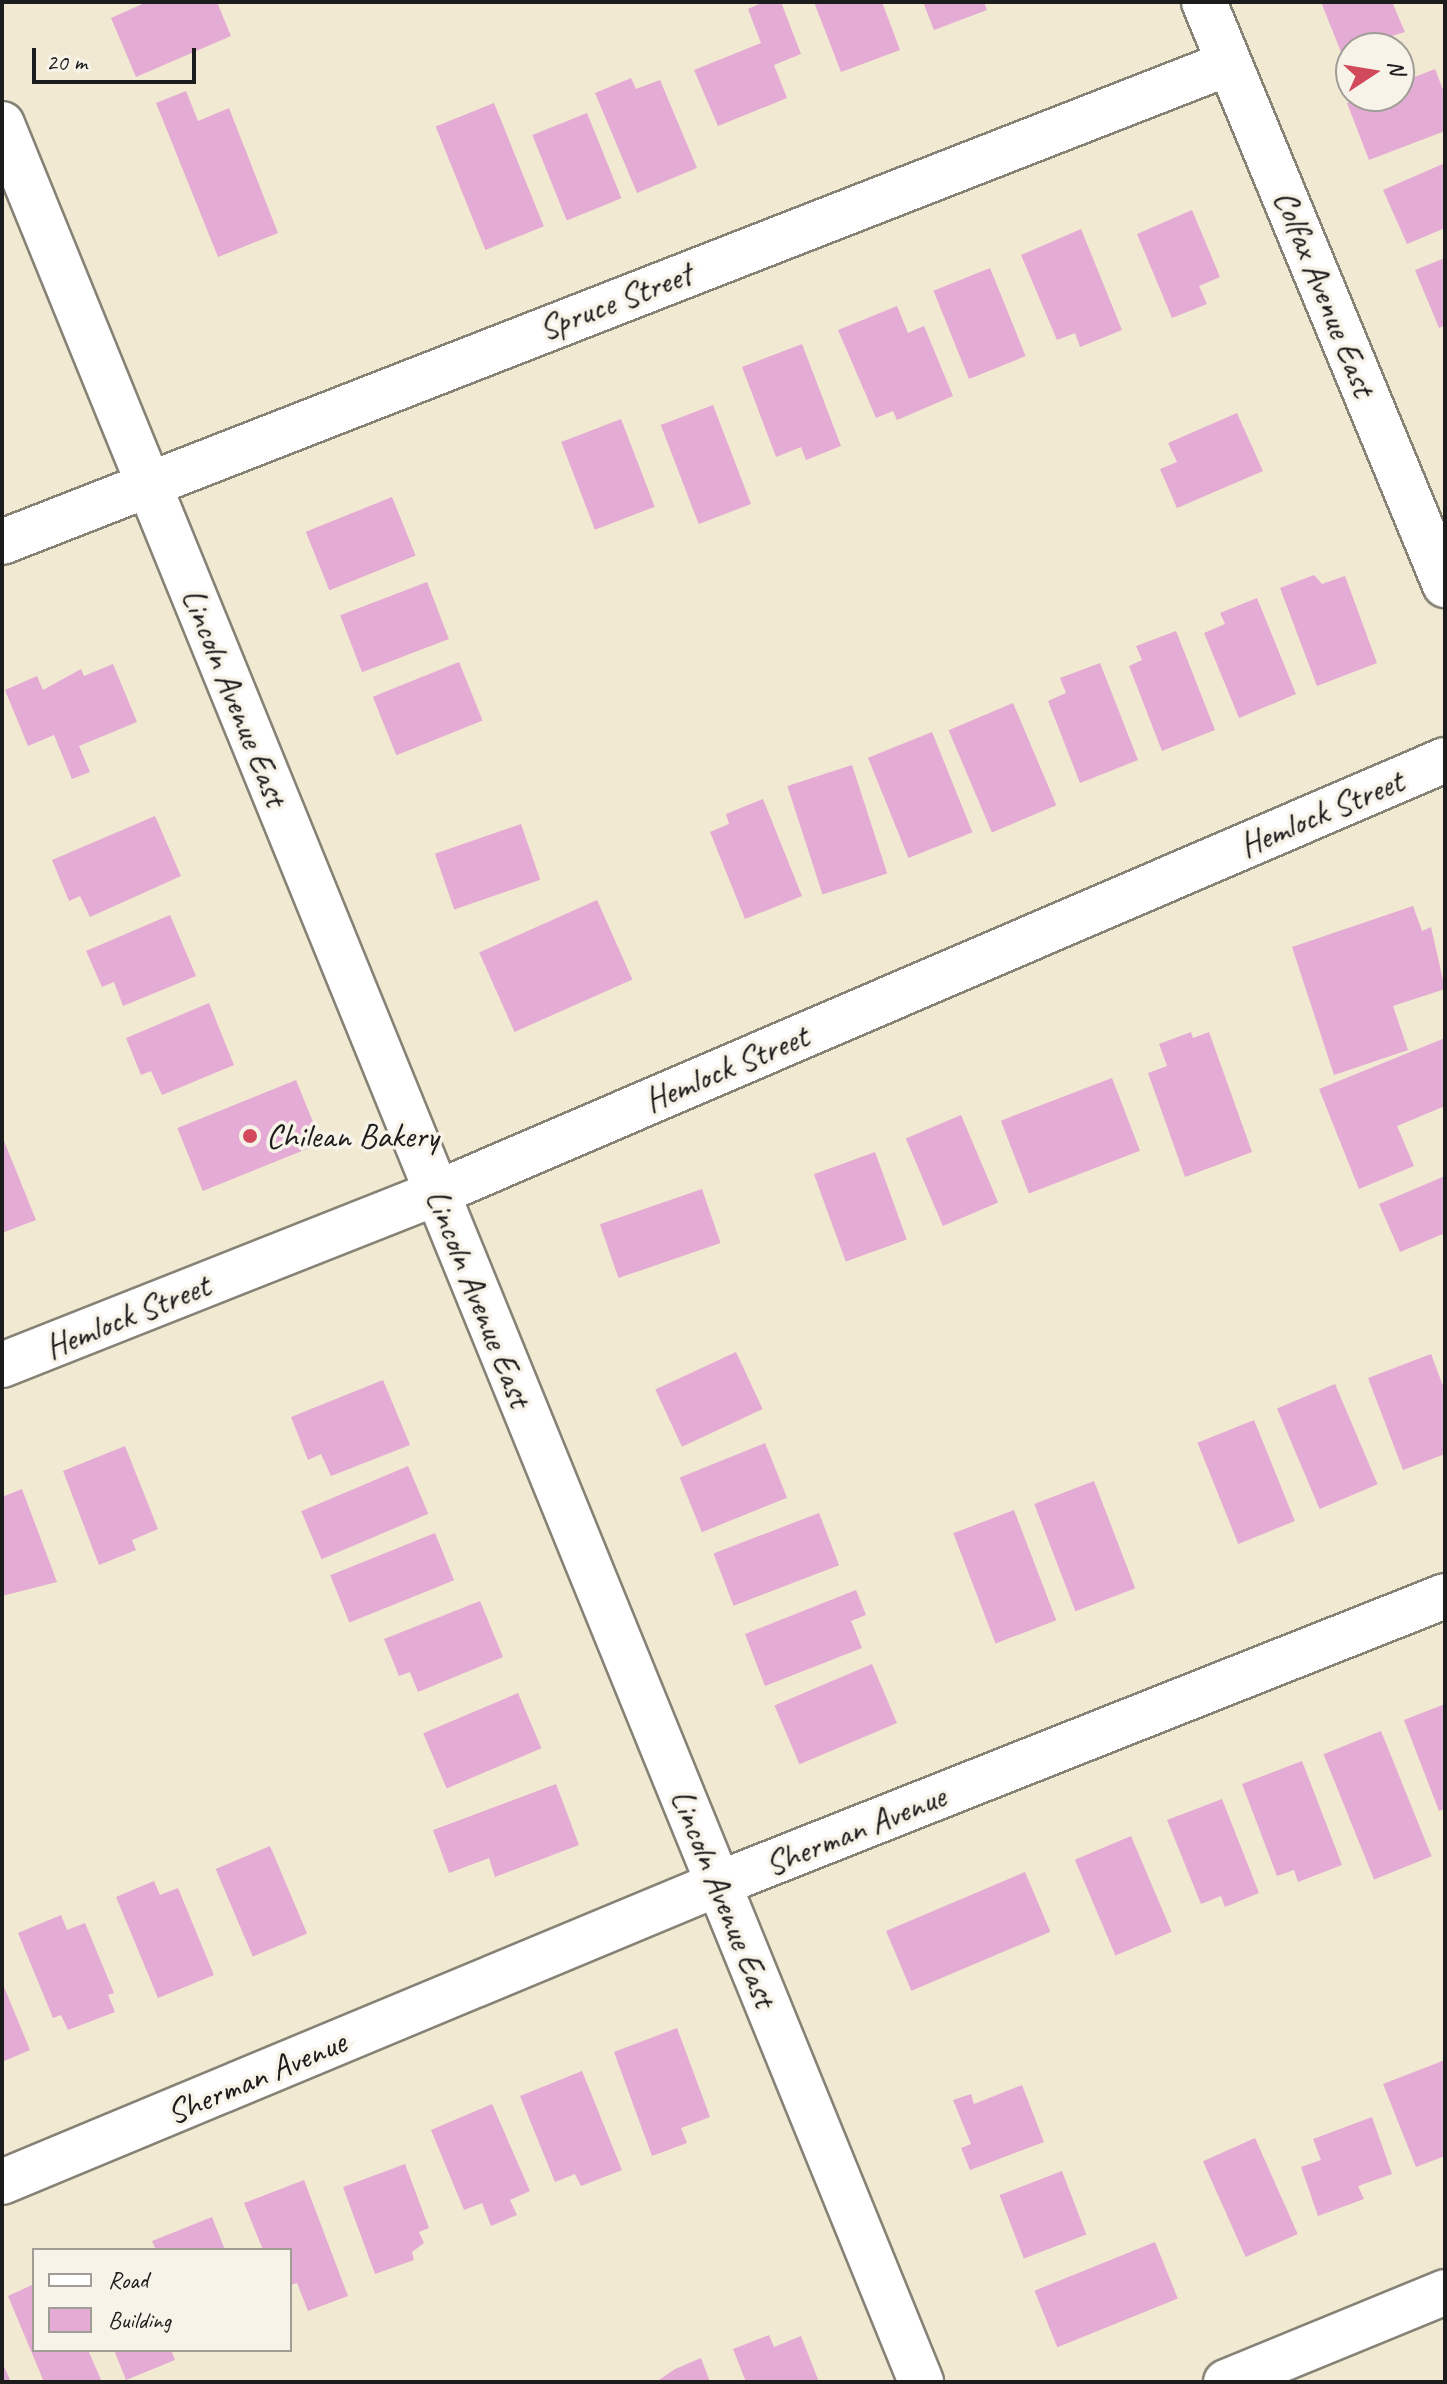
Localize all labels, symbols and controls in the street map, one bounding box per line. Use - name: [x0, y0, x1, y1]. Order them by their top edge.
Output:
- scale bar: [36, 32, 200, 82]
- north arrow: [1335, 32, 1415, 112]
- text: 20 m: [46, 47, 87, 77]
- text: N: [1381, 58, 1412, 77]
- street label: Colfax Avenue East: [1265, 184, 1385, 402]
- street label: Spruce Street: [533, 253, 697, 349]
- street label: Lincoln Avenue East: [173, 582, 297, 812]
- street label: Hemlock Street: [1233, 760, 1409, 866]
- street label: Hemlock Street: [638, 1015, 814, 1121]
- place label: Chilean Bakery: [266, 1116, 438, 1156]
- marker: Chilean Bakery: [241, 1127, 259, 1145]
- street label: Lincoln Avenue East: [417, 1183, 541, 1413]
- street label: Hemlock Street: [39, 1264, 215, 1368]
- street label: Sherman Avenue: [759, 1775, 951, 1885]
- street label: Lincoln Avenue East: [662, 1783, 786, 2013]
- street label: Sherman Avenue: [160, 2021, 352, 2133]
- legend: [32, 2248, 292, 2352]
- text: Road: [108, 2265, 148, 2295]
- text: Building: [108, 2305, 171, 2335]

